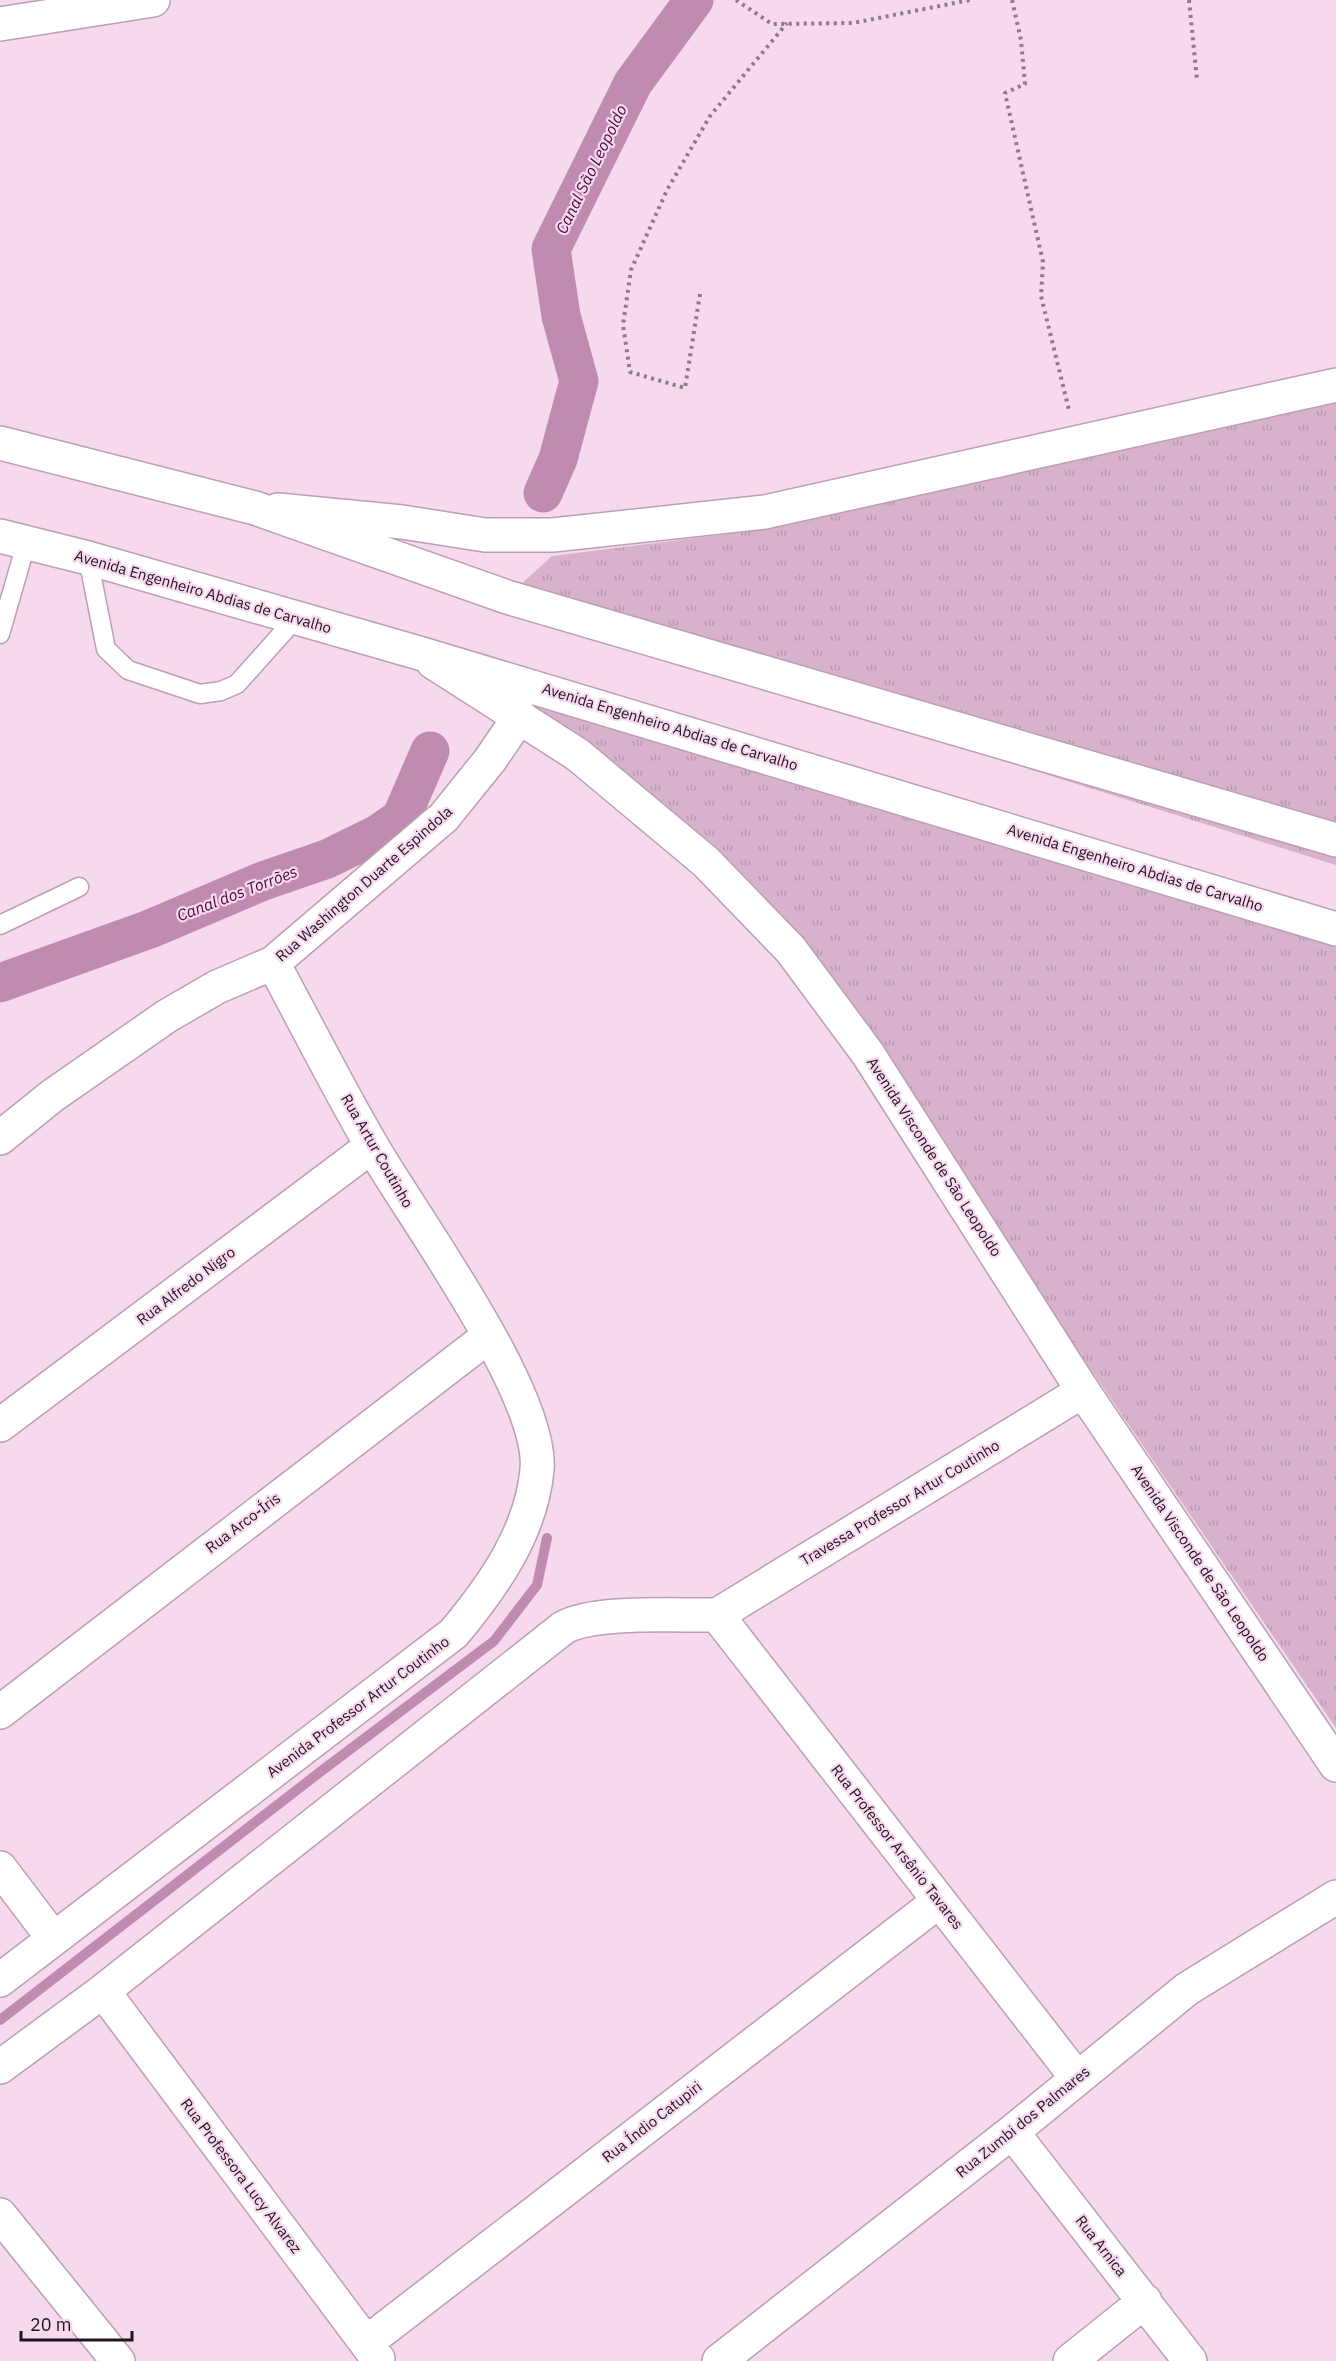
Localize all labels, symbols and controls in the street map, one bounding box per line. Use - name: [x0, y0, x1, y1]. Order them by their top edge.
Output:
- water label: Canal São Leopoldo: [551, 101, 631, 237]
- street label: Avenida Engenheiro Abdias de Carvalho: [72, 546, 334, 637]
- street label: Avenida Engenheiro Abdias de Carvalho: [540, 678, 800, 775]
- street label: Rua Washington Duarte Espindola: [271, 802, 456, 966]
- street label: Avenida Engenheiro Abdias de Carvalho: [1005, 819, 1265, 916]
- water label: Canal dos Torrões: [174, 861, 300, 925]
- street label: Avenida Visconde de São Leopoldo: [863, 1054, 1006, 1260]
- street label: Rua Artur Coutinho: [337, 1090, 418, 1211]
- street label: Rua Alfredo Nigro: [133, 1242, 239, 1329]
- street label: Travessa Professor Artur Coutinho: [797, 1435, 1003, 1570]
- street label: Avenida Visconde de São Leopoldo: [1127, 1460, 1274, 1665]
- street label: Rua Arco-Íris: [202, 1488, 284, 1557]
- street label: Avenida Professor Artur Coutinho: [263, 1632, 453, 1782]
- street label: Rua Professor Arsênio Tavares: [827, 1761, 968, 1933]
- street label: Rua Zumbi dos Palmares: [952, 2062, 1094, 2182]
- street label: Rua Índio Catupiri: [598, 2077, 705, 2166]
- street label: Rua Professora Lucy Alvarez: [177, 2094, 306, 2257]
- street label: Rua Arnica: [1072, 2211, 1131, 2280]
- scale bar: [21, 2304, 132, 2342]
- text: 20 m: [30, 2313, 72, 2336]

